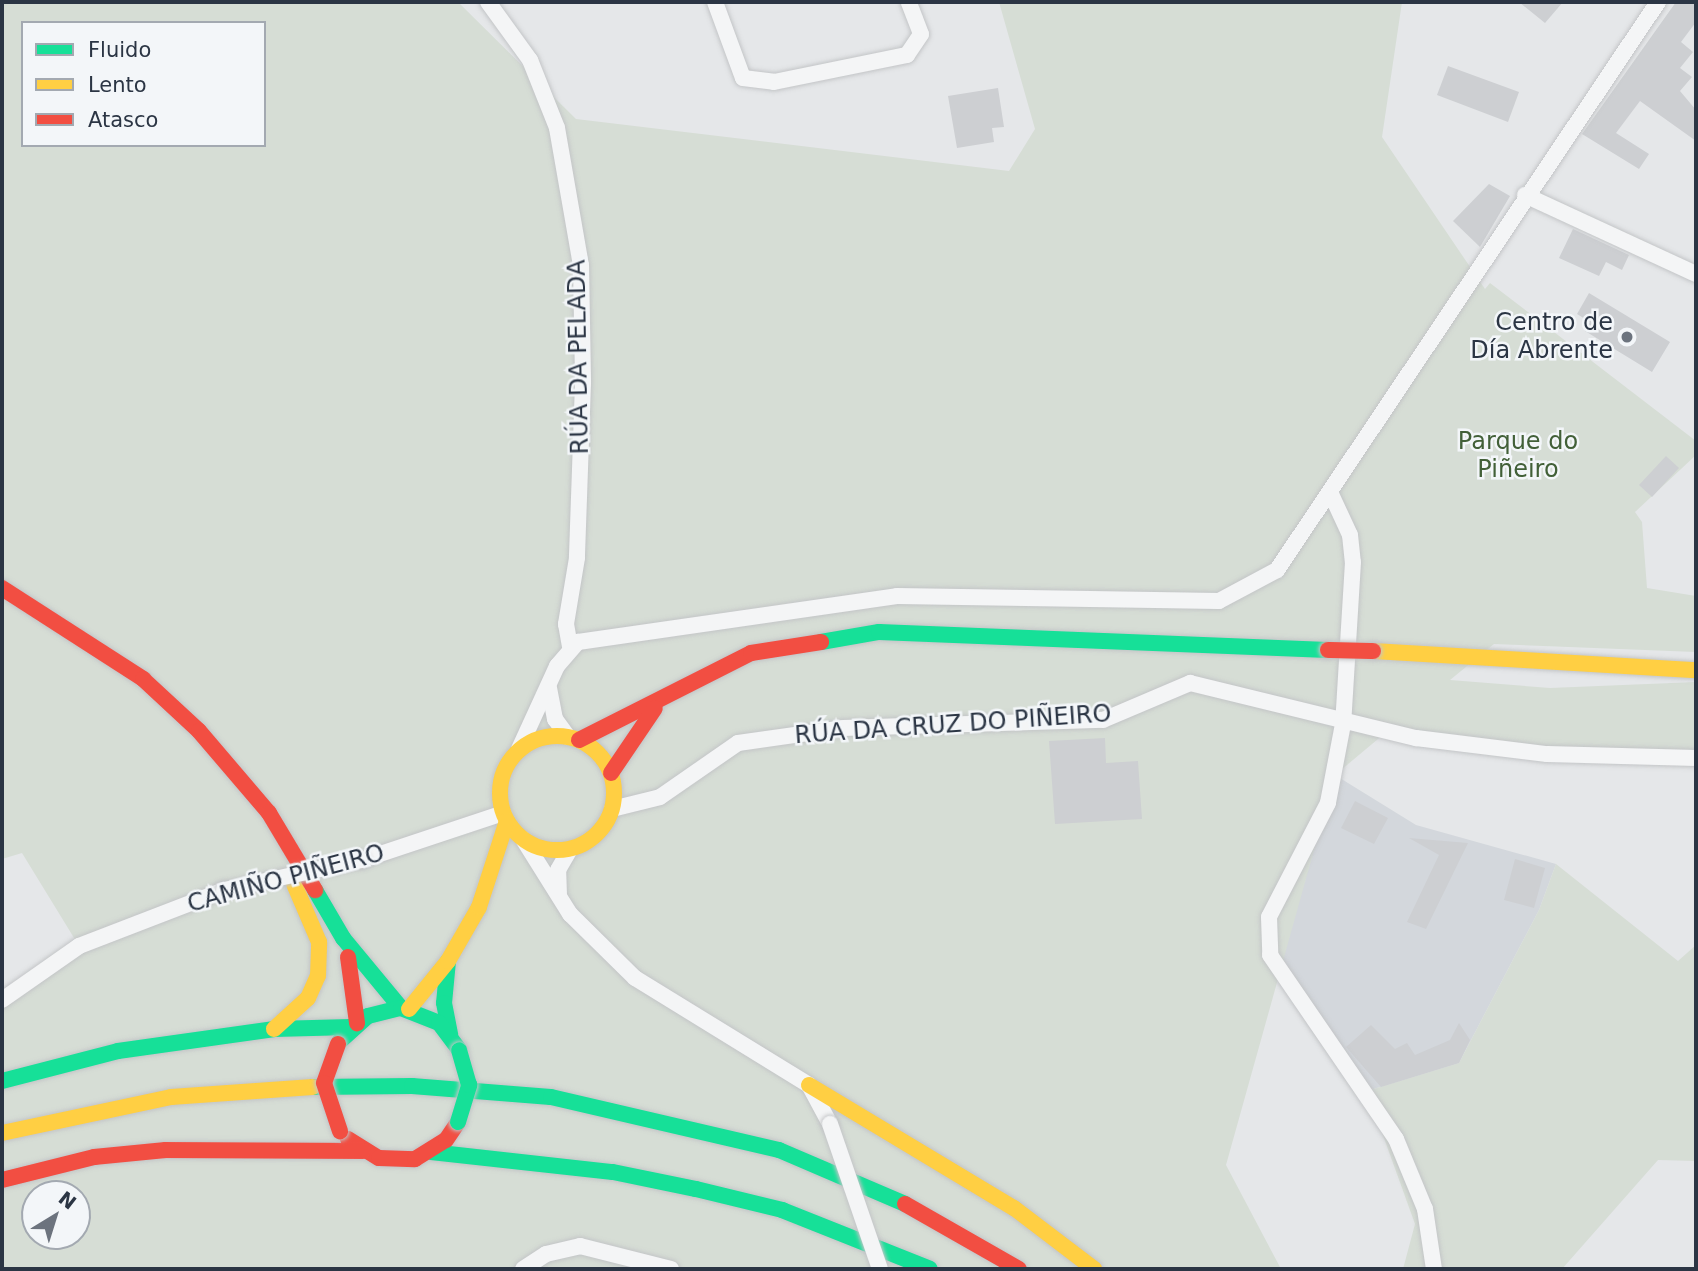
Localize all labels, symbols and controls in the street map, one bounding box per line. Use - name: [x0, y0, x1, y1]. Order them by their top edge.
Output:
- legend: [21, 21, 266, 147]
- text: Fluido: [88, 38, 151, 62]
- text: Lento: [88, 73, 147, 97]
- text: Atasco: [88, 108, 158, 132]
- street label: RÚA DA PELADA: [563, 259, 595, 455]
- place label: Centro de Día Abrente: [1470, 309, 1613, 365]
- marker: Centro de Día Abrente: [1619, 329, 1635, 345]
- park label: Parque do Piñeiro: [1458, 428, 1578, 484]
- street label: RÚA DA CRUZ DO PIÑEIRO: [794, 700, 1112, 750]
- street label: CAMIÑO PIÑEIRO: [184, 839, 388, 919]
- north arrow: [21, 1180, 91, 1250]
- text: N: [55, 1186, 81, 1214]

